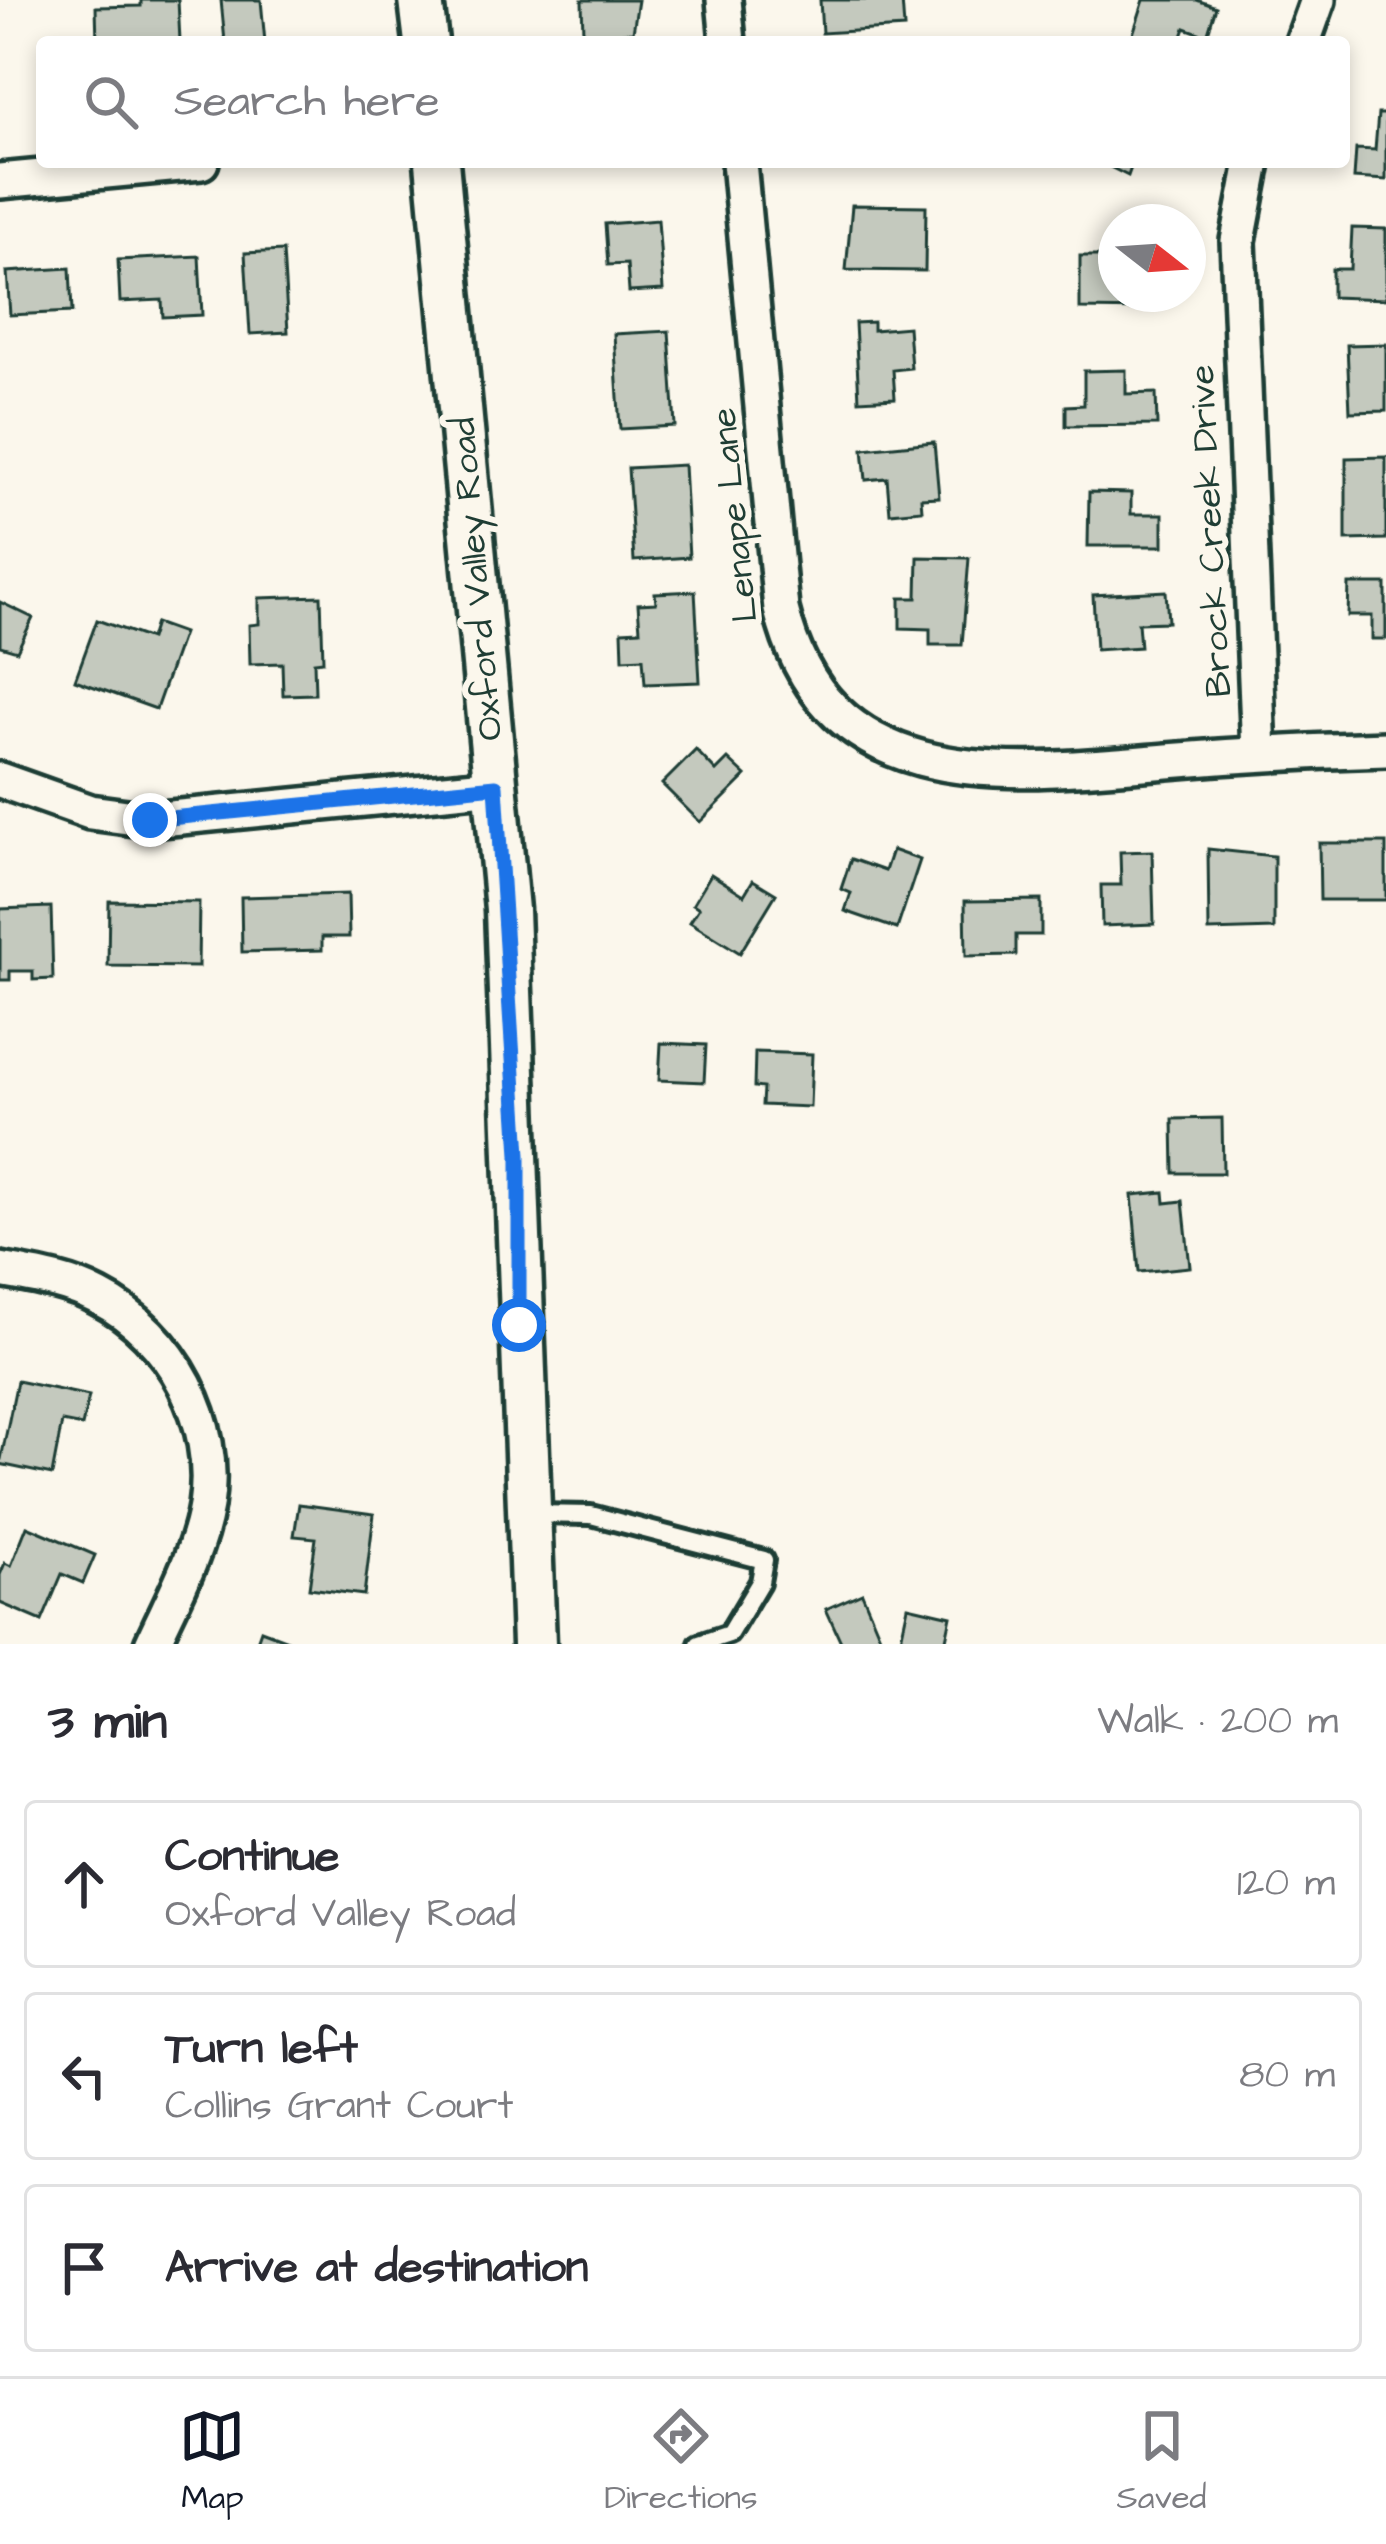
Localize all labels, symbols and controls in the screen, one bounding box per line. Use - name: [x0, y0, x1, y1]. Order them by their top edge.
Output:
- search box: [36, 36, 1350, 168]
- icon: search: [78, 69, 144, 135]
- text: Search here: [174, 71, 440, 133]
- north arrow: [1098, 204, 1206, 312]
- street label: Brock Creek Drive: [1177, 364, 1245, 698]
- street label: Lenape Lane: [698, 405, 772, 625]
- street label: Oxford Valley Road: [437, 415, 517, 743]
- route end: [123, 793, 177, 847]
- route start: [492, 1298, 546, 1352]
- text: 3 min: [48, 1687, 167, 1758]
- text: Walk · 200 m: [1097, 1695, 1338, 1749]
- text: Continue: [165, 1826, 339, 1888]
- icon: ahead: [51, 1851, 117, 1917]
- text: 120 m: [1237, 1857, 1335, 1911]
- text: Oxford Valley Road: [165, 1888, 516, 1942]
- text: Turn left: [165, 2018, 358, 2080]
- icon: left: [51, 2043, 117, 2109]
- text: 80 m: [1239, 2049, 1335, 2103]
- text: Collins Grant Court: [165, 2080, 513, 2134]
- icon: arrive: [51, 2235, 117, 2301]
- text: Arrive at destination: [165, 2237, 588, 2299]
- tab: Map: [179, 2403, 245, 2521]
- tab: Directions: [604, 2403, 758, 2521]
- tab: Saved: [1117, 2403, 1207, 2521]

